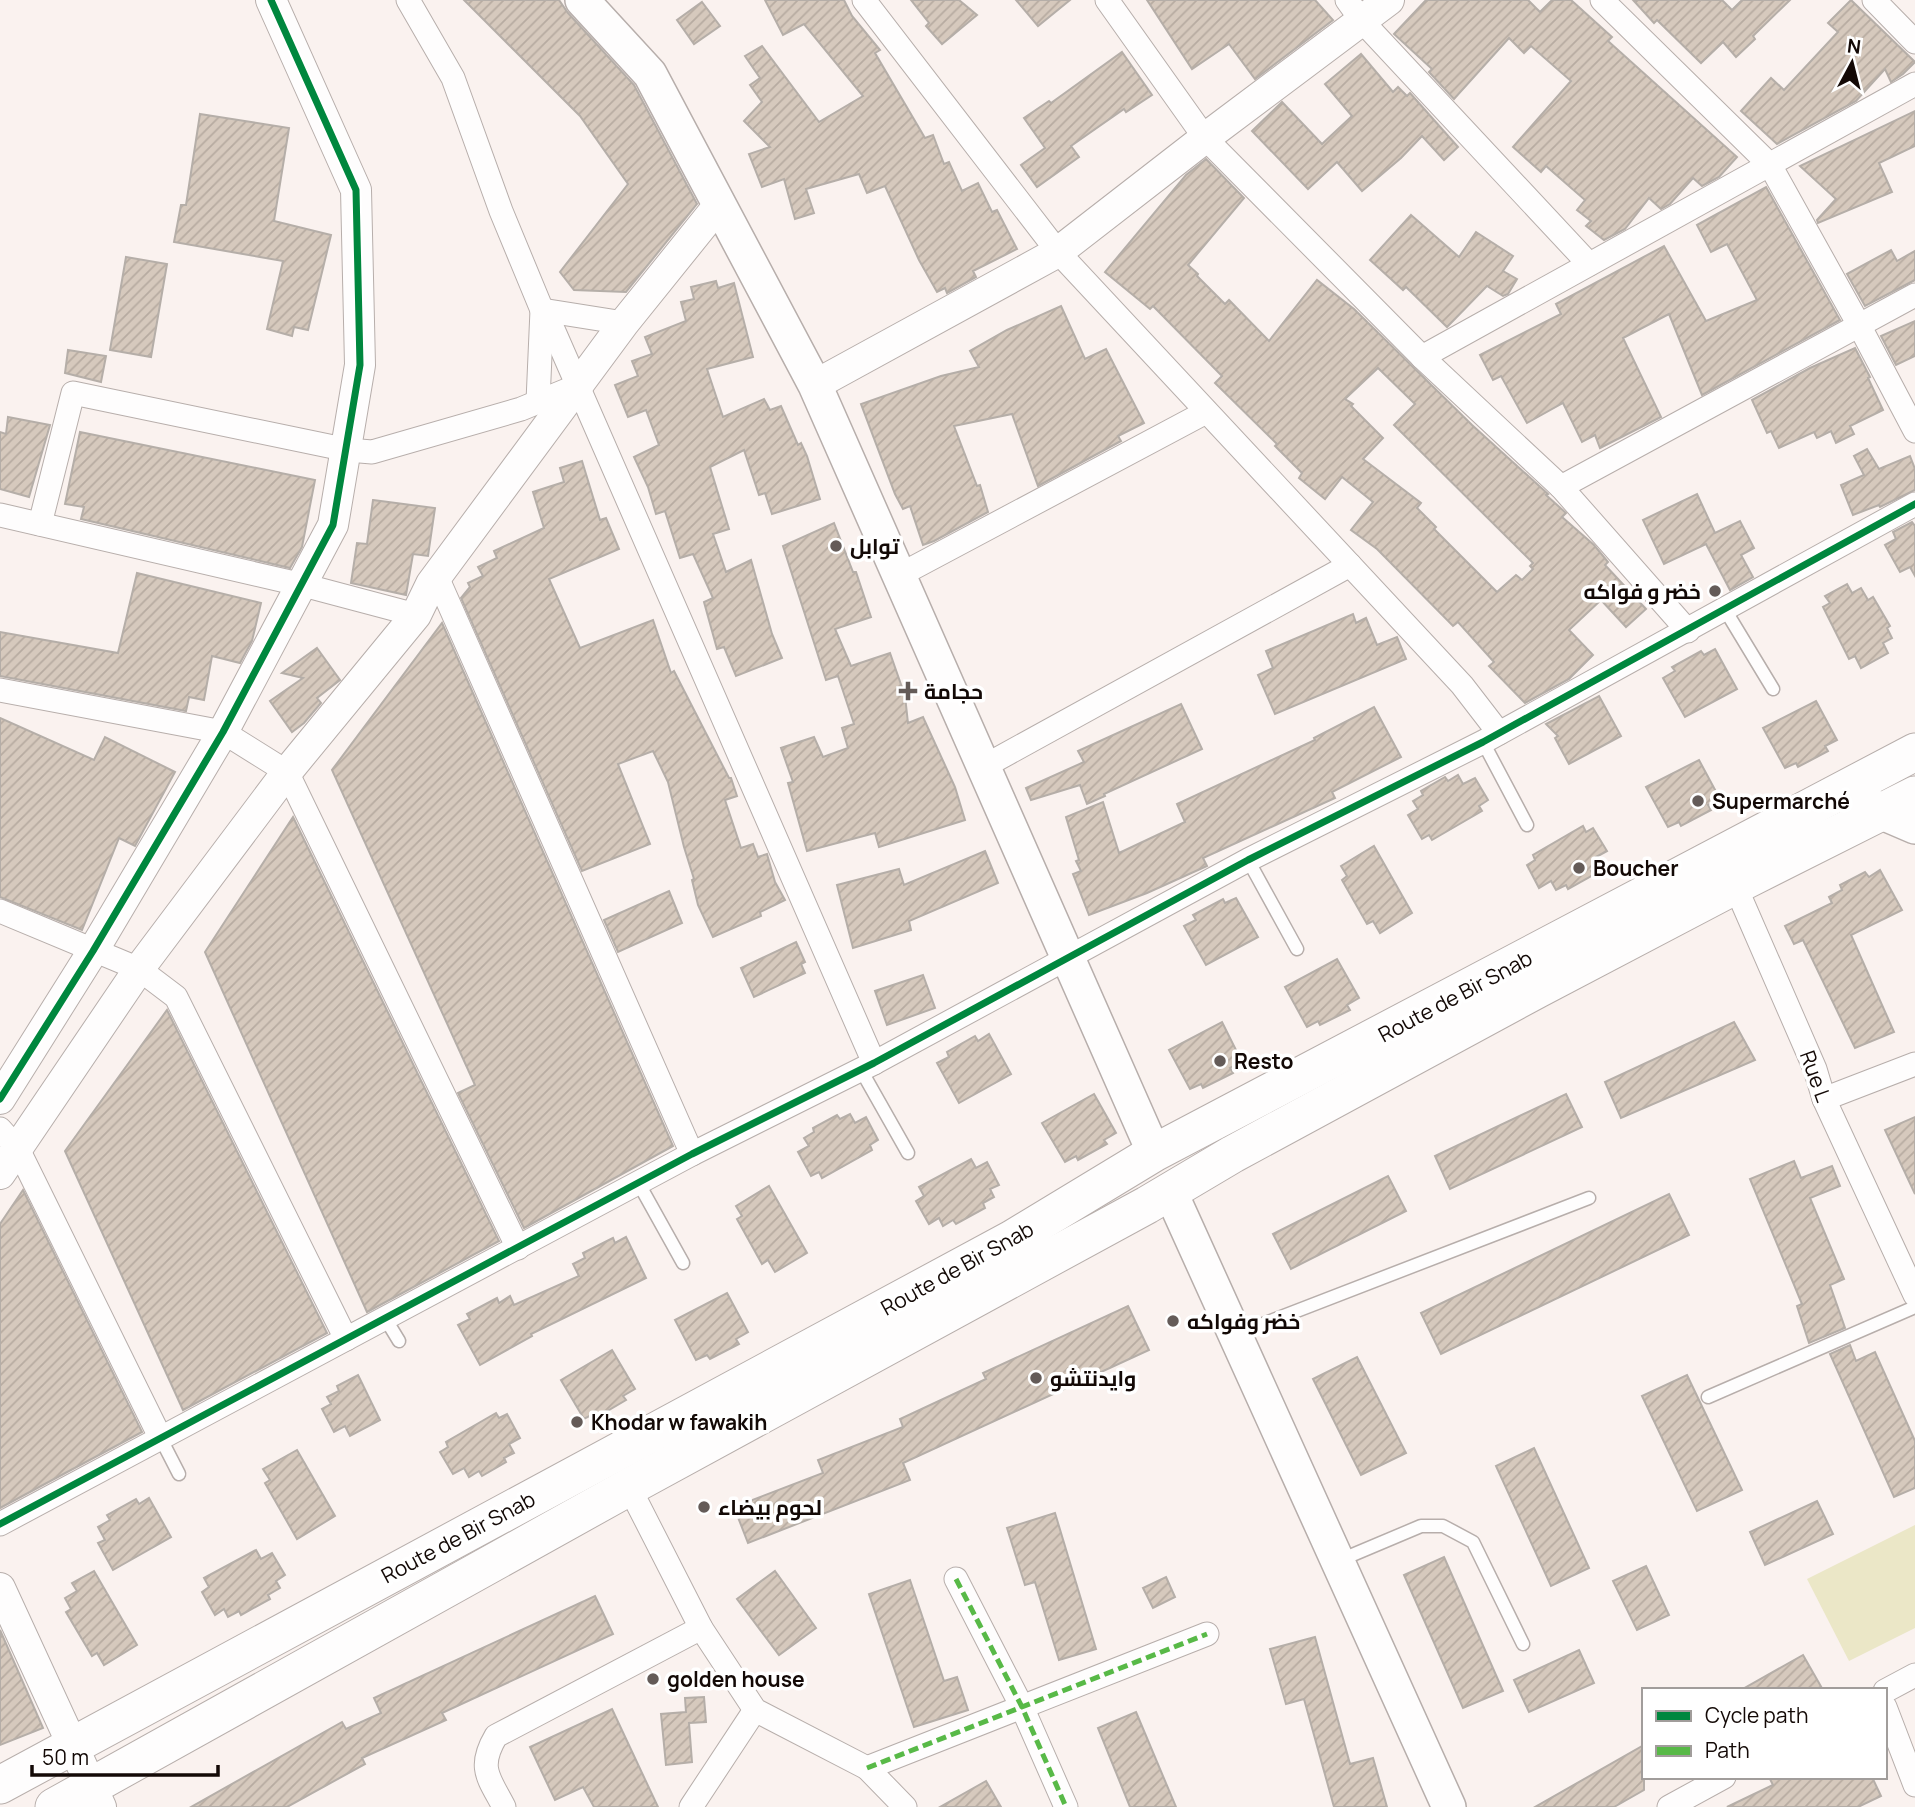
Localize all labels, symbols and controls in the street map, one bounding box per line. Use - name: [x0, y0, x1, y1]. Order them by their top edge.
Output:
- north arrow: [1817, 28, 1887, 98]
- text: N: [1846, 32, 1862, 60]
- place label: توابل: [850, 532, 901, 560]
- marker: توابل: [828, 538, 844, 554]
- place label: خضر و فواكه: [1583, 577, 1701, 605]
- marker: خضر و فواكه: [1707, 583, 1723, 599]
- place label: حجامة: [924, 677, 983, 705]
- marker: حجامة: [898, 681, 918, 701]
- place label: Supermarché: [1712, 787, 1850, 815]
- marker: Supermarché: [1690, 793, 1706, 809]
- place label: Boucher: [1593, 854, 1679, 882]
- marker: Boucher: [1571, 860, 1587, 876]
- street label: Route de Bir Snab: [1373, 944, 1537, 1048]
- street label: Rue L: [1794, 1046, 1838, 1106]
- place label: Resto: [1234, 1047, 1293, 1075]
- marker: Resto: [1212, 1053, 1228, 1069]
- street label: Route de Bir Snab: [876, 1214, 1038, 1322]
- place label: خضر وفواكه: [1187, 1307, 1300, 1335]
- marker: خضر وفواكه: [1165, 1313, 1181, 1329]
- place label: وايدنتشو: [1050, 1364, 1136, 1392]
- marker: وايدنتشو: [1028, 1370, 1044, 1386]
- place label: Khodar w fawakih: [591, 1408, 767, 1436]
- marker: Khodar w fawakih: [569, 1414, 585, 1430]
- street label: Route de Bir Snab: [376, 1485, 540, 1589]
- place label: لحوم بيضاء: [718, 1493, 822, 1522]
- marker: لحوم بيضاء: [696, 1499, 712, 1515]
- place label: golden house: [667, 1665, 805, 1693]
- marker: golden house: [645, 1671, 661, 1687]
- legend: [1642, 1688, 1887, 1779]
- text: Cycle path: [1705, 1701, 1808, 1729]
- scale bar: [32, 1734, 217, 1778]
- text: Path: [1705, 1736, 1750, 1764]
- text: 50 m: [42, 1743, 89, 1771]

